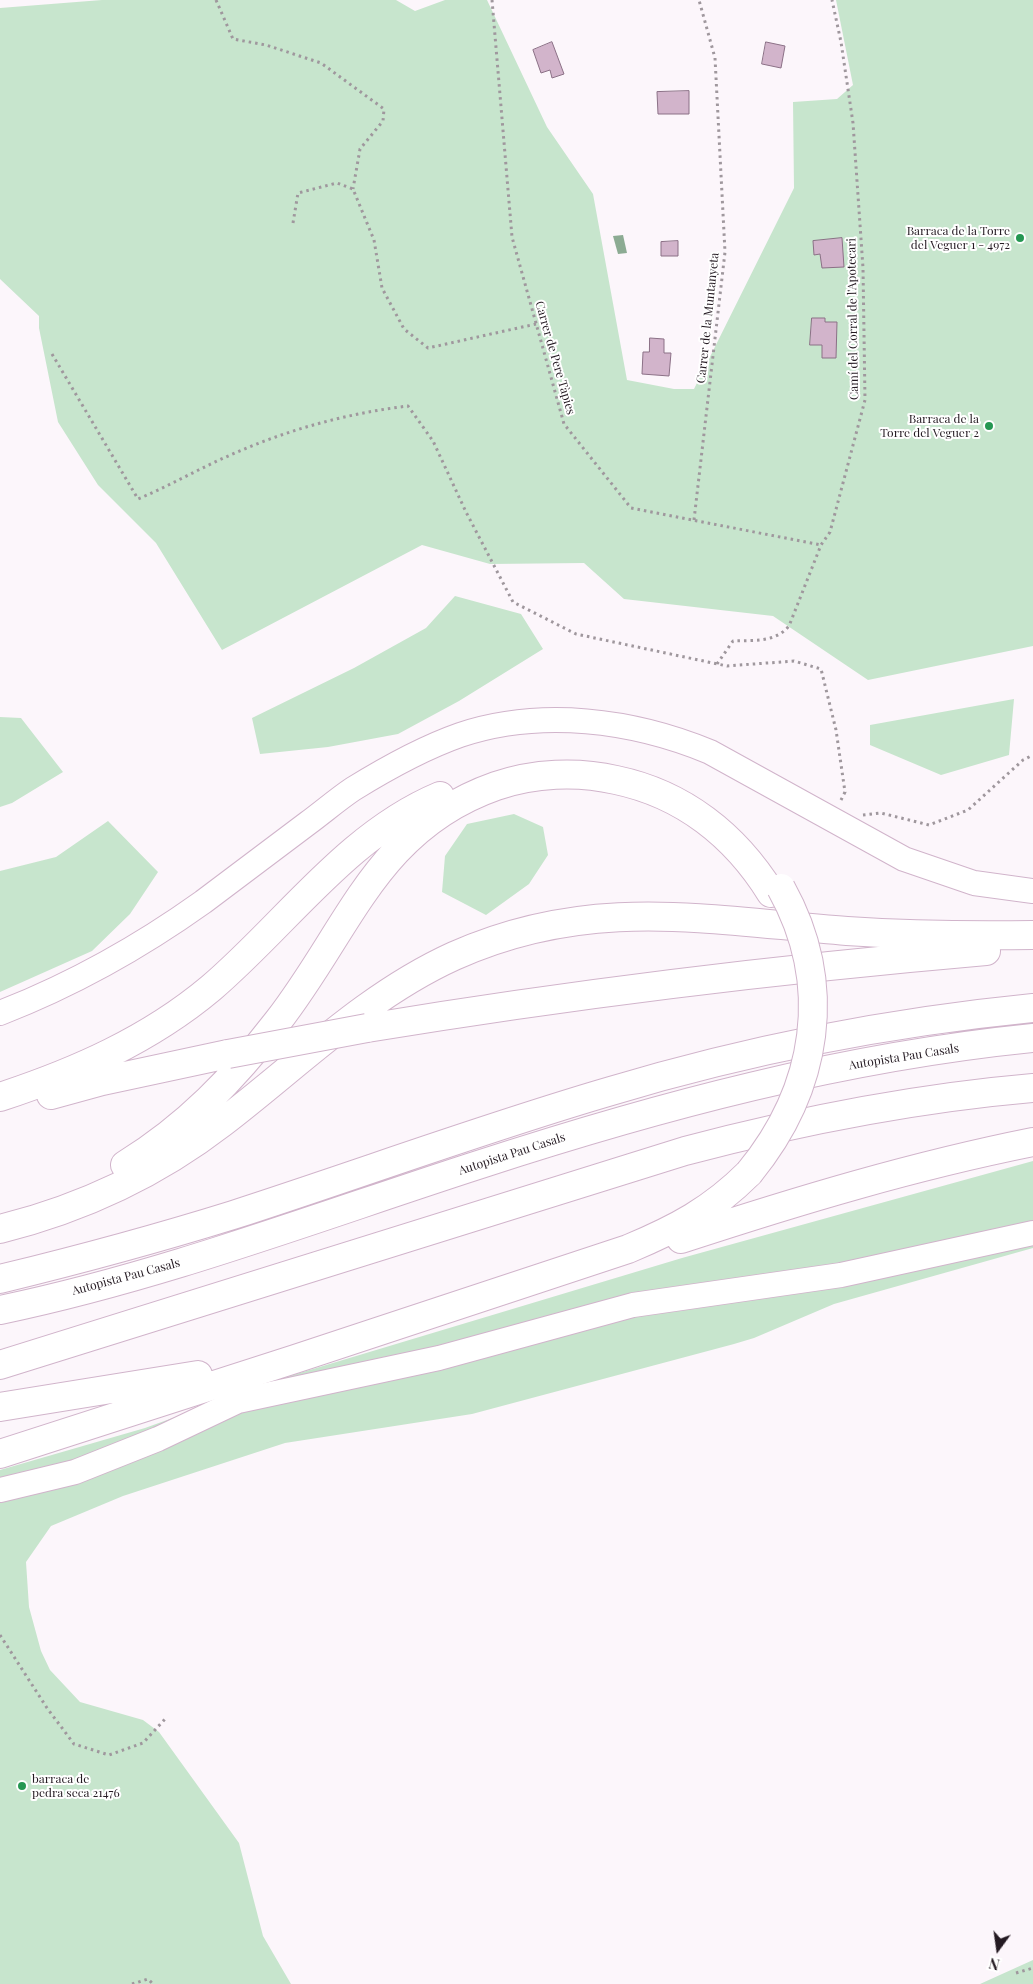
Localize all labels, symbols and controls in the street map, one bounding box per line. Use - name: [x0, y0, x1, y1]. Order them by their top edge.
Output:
- place label: Barraca de la Torre del Veguer 1 - 4972: [907, 224, 1010, 252]
- marker: Barraca de la Torre del Veguer 1 - 4972: [1014, 232, 1026, 244]
- street label: Camí del Corral de l'Apotecari: [844, 238, 862, 400]
- street label: Carrer de la Muntanyeta: [694, 252, 722, 384]
- street label: Carrer de Pere Tàpies: [532, 300, 578, 416]
- place label: Barraca de la Torre del Veguer 2: [880, 412, 979, 440]
- marker: Barraca de la Torre del Veguer 2: [983, 420, 995, 432]
- street label: Autopista Pau Casals: [848, 1041, 960, 1073]
- street label: Autopista Pau Casals: [457, 1130, 567, 1178]
- street label: Autopista Pau Casals: [70, 1256, 182, 1298]
- place label: barraca de pedra seca 21476: [32, 1772, 120, 1800]
- marker: barraca de pedra seca 21476: [16, 1780, 28, 1792]
- north arrow: [973, 1924, 1023, 1974]
- text: N: [987, 1954, 1001, 1974]

